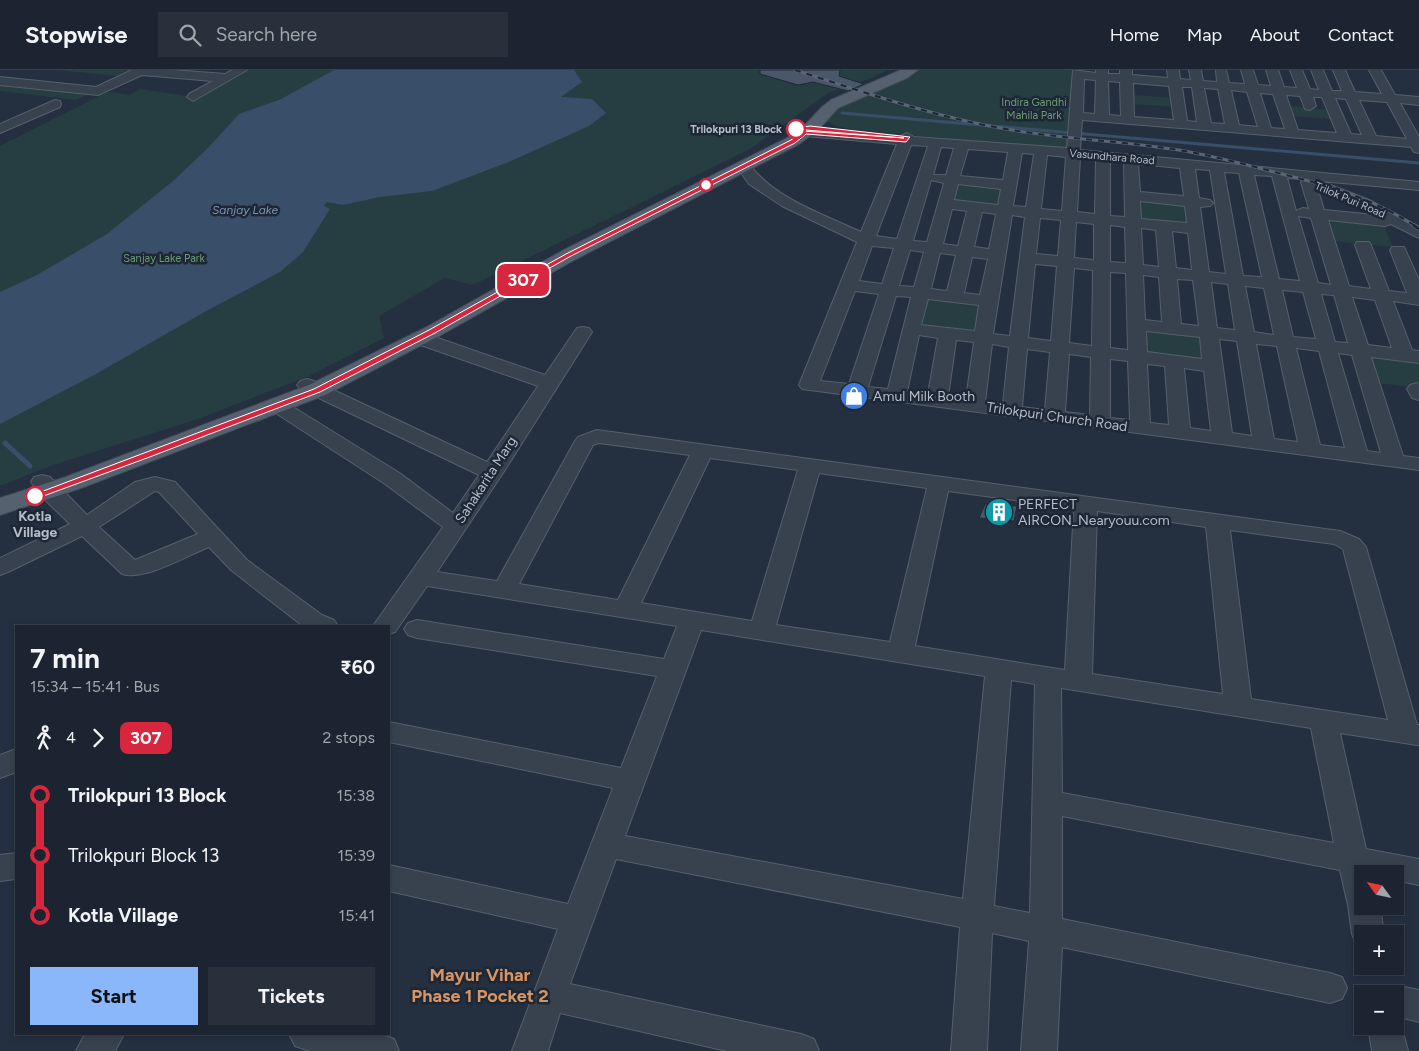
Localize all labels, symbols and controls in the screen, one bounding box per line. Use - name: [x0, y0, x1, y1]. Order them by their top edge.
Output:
- search box: [158, 12, 508, 57]
- text: Stopwise: [25, 20, 128, 49]
- icon: search: [176, 21, 204, 49]
- text: Search here: [216, 23, 317, 46]
- text: Home: [1110, 24, 1159, 46]
- text: Map: [1187, 24, 1222, 46]
- text: About: [1250, 24, 1300, 46]
- text: Contact: [1328, 24, 1394, 46]
- park label: Indira Gandhi Mahila Park: [1001, 96, 1067, 122]
- marker: Trilokpuri 13 Block: [786, 119, 806, 139]
- place label: Trilokpuri 13 Block: [690, 123, 782, 136]
- street label: Vasundhara Road: [1069, 147, 1155, 167]
- unlabelled marker: [699, 178, 713, 192]
- street label: Trilok Puri Road: [1313, 179, 1387, 221]
- water label: Sanjay Lake: [212, 203, 278, 217]
- park label: Sanjay Lake Park: [123, 252, 206, 265]
- line badge: 307: [494, 264, 552, 296]
- text: 307: [507, 269, 539, 291]
- shop icon: Amul Milk Booth: [839, 381, 869, 411]
- place label: Amul Milk Booth: [873, 388, 975, 405]
- street label: Trilokpuri Church Road: [985, 399, 1129, 435]
- street label: Sahakarita Marg: [452, 433, 520, 527]
- marker: Kotla Village: [25, 486, 45, 506]
- place label: PERFECT AIRCON_Nearyouu.com: [1018, 496, 1170, 529]
- building icon: PERFECT AIRCON_Nearyouu.com: [984, 497, 1014, 527]
- place label: Kotla Village: [13, 508, 57, 541]
- text: 7 min: [30, 641, 100, 675]
- text: ₹60: [340, 656, 375, 679]
- text: 15:34 – 15:41 · Bus: [30, 677, 160, 696]
- icon: walk: [30, 724, 58, 752]
- icon: forward: [84, 724, 112, 752]
- text: 307: [130, 727, 162, 749]
- text: 4: [66, 728, 76, 747]
- text: 2 stops: [322, 728, 375, 747]
- text: Trilokpuri 13 Block: [68, 784, 226, 807]
- text: 15:38: [337, 786, 375, 805]
- text: Trilokpuri Block 13: [68, 844, 219, 867]
- text: 15:39: [337, 846, 375, 865]
- north arrow: [1354, 865, 1404, 915]
- map controls: [1354, 865, 1404, 1035]
- text: Kotla Village: [68, 904, 178, 927]
- text: 15:41: [339, 906, 375, 925]
- button: +: [1354, 925, 1404, 975]
- district label: Mayur Vihar Phase 1 Pocket 2: [411, 964, 549, 1007]
- button: Start: [30, 967, 198, 1025]
- button: Tickets: [208, 967, 375, 1025]
- button: −: [1354, 985, 1404, 1035]

